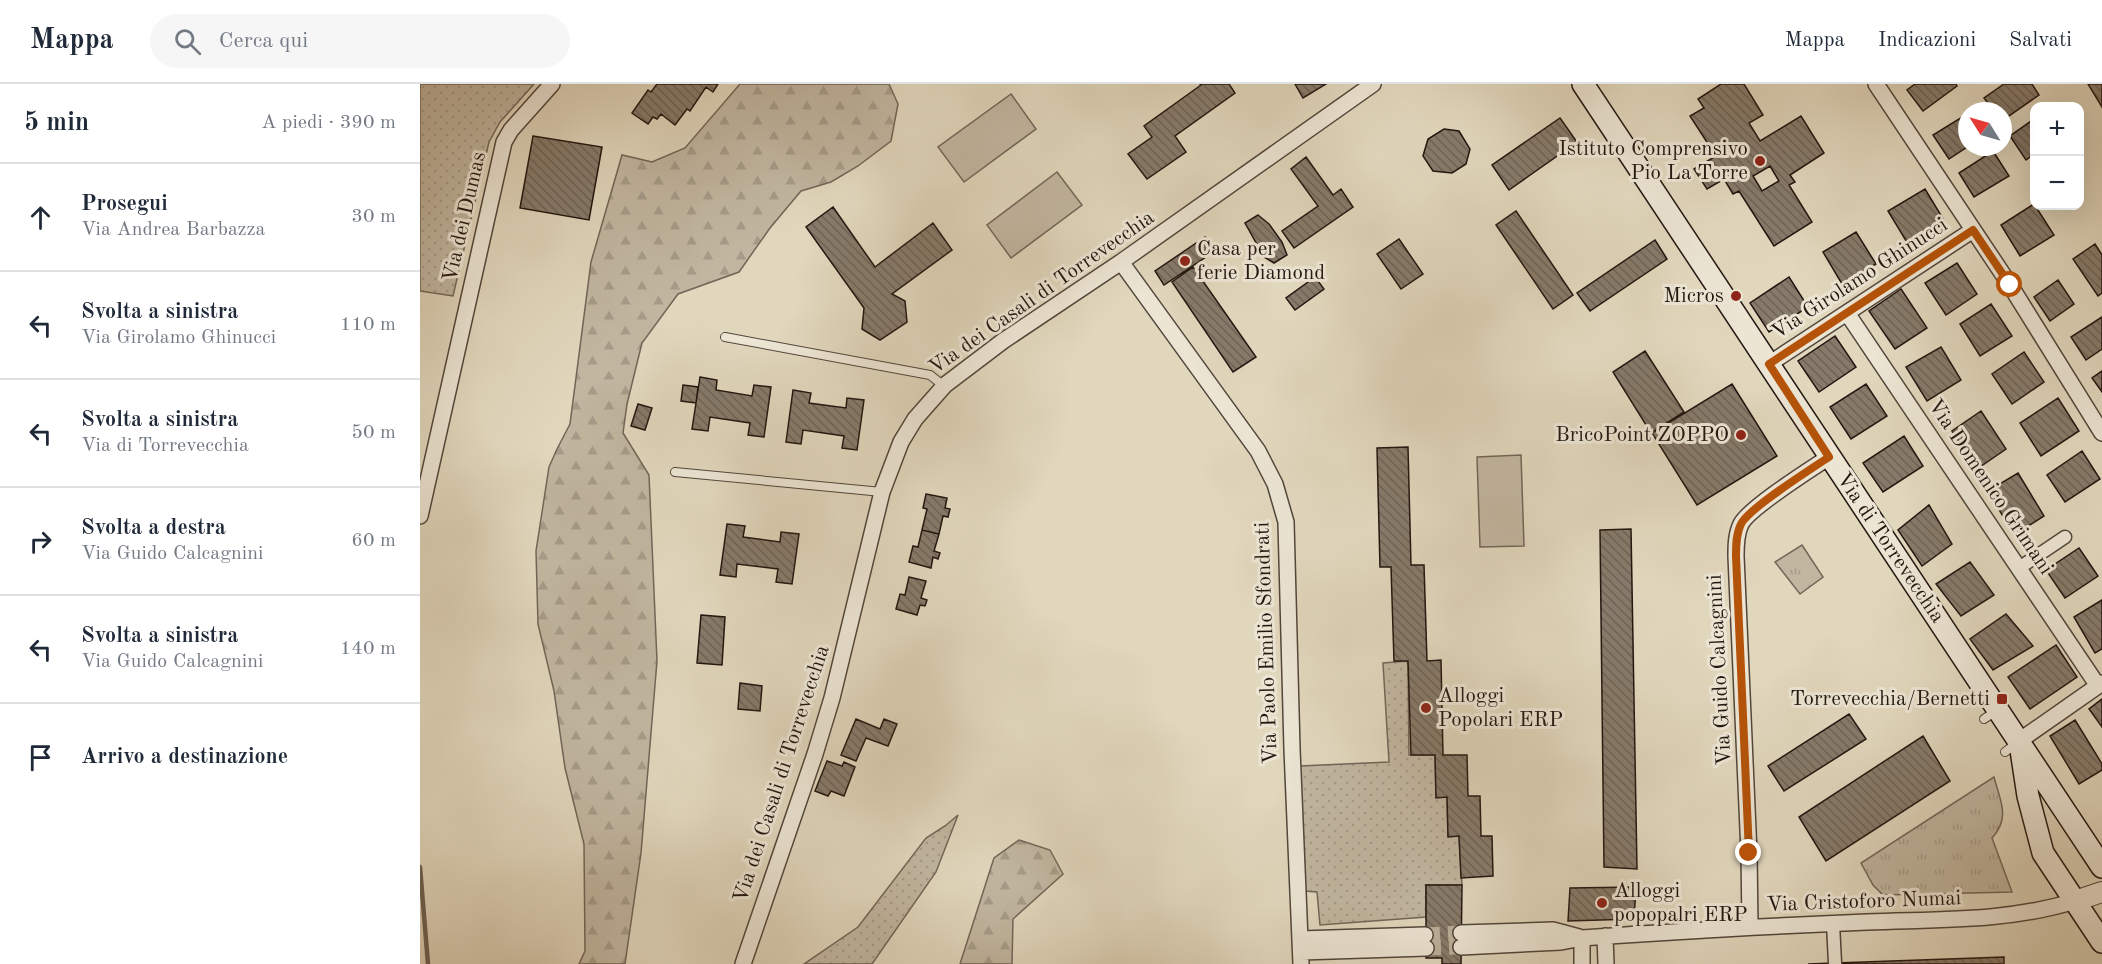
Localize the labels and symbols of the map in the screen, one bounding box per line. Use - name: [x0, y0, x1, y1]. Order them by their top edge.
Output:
- north arrow: [1958, 102, 2012, 156]
- place label: Istituto Comprensivo Pio La Torre: [1558, 139, 1748, 184]
- street label: Via dei Dumas: [440, 150, 490, 284]
- marker: Istituto Comprensivo Pio La Torre: [1753, 154, 1767, 168]
- street label: Via dei Casali di Torrevecchia: [926, 207, 1158, 379]
- street label: Via Girolamo Ghinucci: [1768, 214, 1952, 344]
- place label: Casa per ferie Diamond: [1197, 239, 1325, 284]
- marker: Casa per ferie Diamond: [1178, 254, 1192, 268]
- route start: [1996, 271, 2022, 297]
- place label: Micros: [1663, 286, 1724, 307]
- marker: Micros: [1729, 289, 1743, 303]
- street label: Via Domenico Grimani: [1924, 396, 2056, 578]
- place label: BricoPoint ZOPPO: [1555, 425, 1729, 446]
- marker: BricoPoint ZOPPO: [1734, 428, 1748, 442]
- street label: Via di Torrevecchia: [1832, 469, 1948, 627]
- street label: Via Paolo Emilio Sfondrati: [1252, 521, 1282, 765]
- street label: Via Guido Calcagnini: [1705, 574, 1735, 766]
- street label: Via dei Casali di Torrevecchia: [730, 643, 834, 905]
- place label: Alloggi Popolari ERP: [1438, 686, 1563, 731]
- place label: Torrevecchia/Bernetti: [1790, 689, 1990, 710]
- marker: Torrevecchia/Bernetti: [1995, 692, 2009, 706]
- marker: Alloggi Popolari ERP: [1419, 701, 1433, 715]
- route end: [1735, 839, 1761, 865]
- place label: Alloggi popopalri ERP: [1614, 881, 1747, 926]
- street label: Via Cristoforo Numai: [1766, 888, 1962, 916]
- marker: Alloggi popopalri ERP: [1595, 896, 1609, 910]

